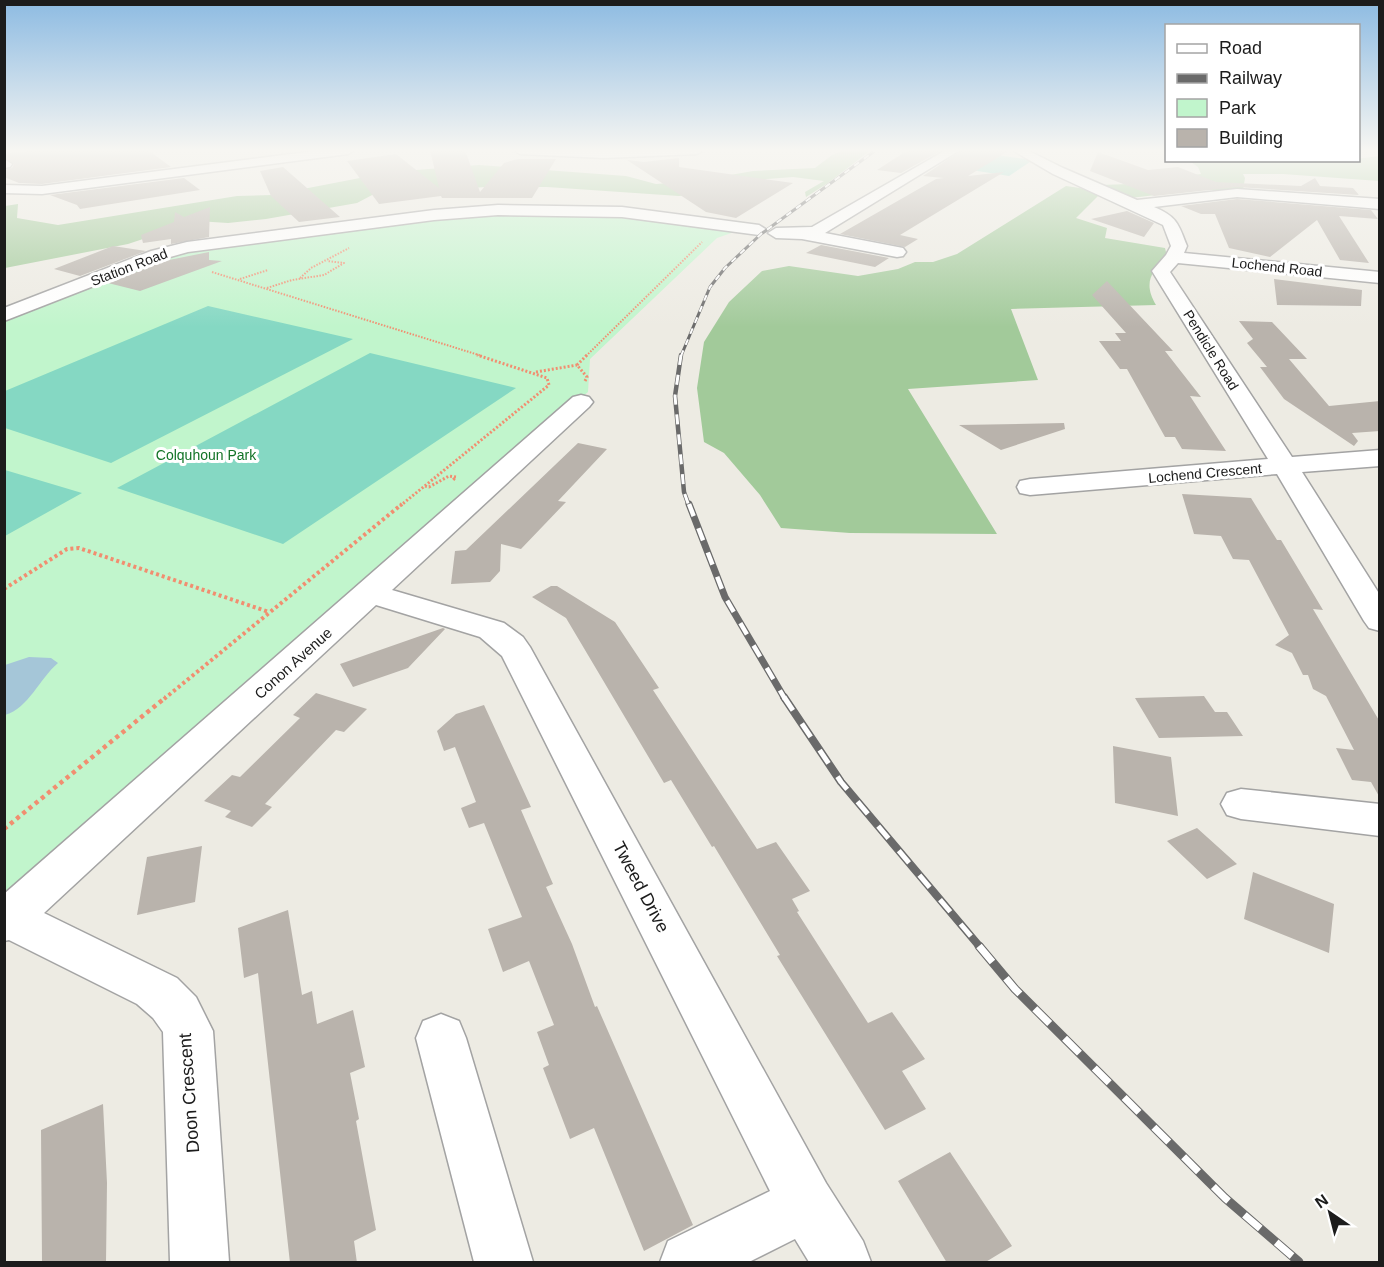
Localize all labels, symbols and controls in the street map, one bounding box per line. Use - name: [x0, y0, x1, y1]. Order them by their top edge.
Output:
- legend: [1165, 24, 1360, 162]
- text: Road: [1219, 38, 1262, 58]
- text: Railway: [1219, 68, 1282, 88]
- text: Park: [1219, 98, 1257, 118]
- text: Building: [1219, 128, 1283, 148]
- street label: Station Road: [88, 245, 170, 289]
- street label: Lochend Road: [1231, 254, 1323, 280]
- street label: Pendicle Road: [1180, 307, 1242, 393]
- park label: Colquhoun Park: [156, 447, 257, 463]
- street label: Lochend Crescent: [1148, 460, 1262, 486]
- street label: Conon Avenue: [251, 624, 335, 702]
- street label: Tweed Drive: [609, 838, 673, 936]
- street label: Doon Crescent: [175, 1032, 203, 1154]
- north arrow: [1300, 1183, 1360, 1243]
- text: N: [1312, 1191, 1331, 1211]

